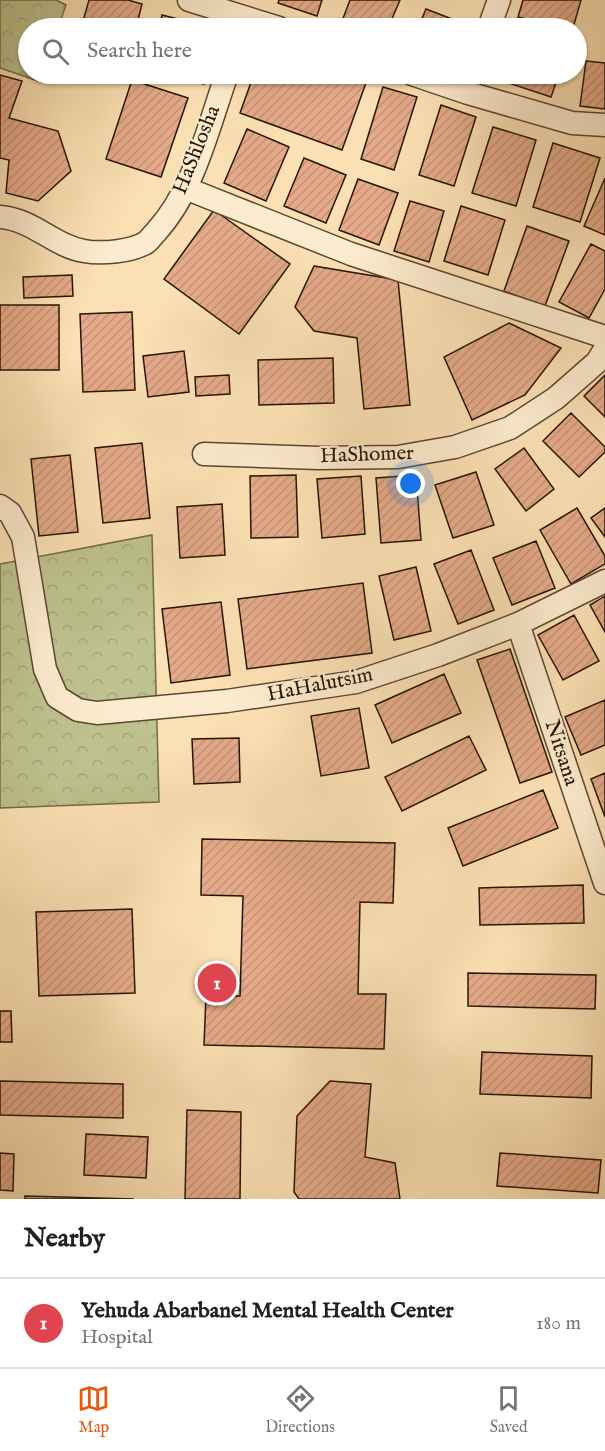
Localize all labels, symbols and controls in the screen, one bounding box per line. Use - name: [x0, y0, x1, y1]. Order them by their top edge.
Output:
- search box: [18, 18, 587, 84]
- icon: search: [39, 35, 72, 68]
- text: Search here: [87, 37, 192, 65]
- street label: HaShlosha: [167, 101, 227, 198]
- street label: HaShomer: [320, 440, 415, 470]
- your location: [396, 469, 425, 498]
- street label: HaHalutsim: [265, 662, 375, 708]
- street label: Nitsana: [538, 717, 585, 790]
- pin: 1: [198, 960, 236, 1006]
- text: Nearby: [24, 1222, 105, 1255]
- text: Yehuda Abarbanel Mental Health Center: [81, 1297, 454, 1325]
- text: 1: [40, 1311, 47, 1336]
- text: 180 m: [536, 1311, 581, 1336]
- text: Hospital: [81, 1325, 153, 1350]
- tab: Map: [77, 1382, 110, 1438]
- tab: Directions: [265, 1382, 335, 1438]
- tab: Saved: [490, 1382, 528, 1438]

